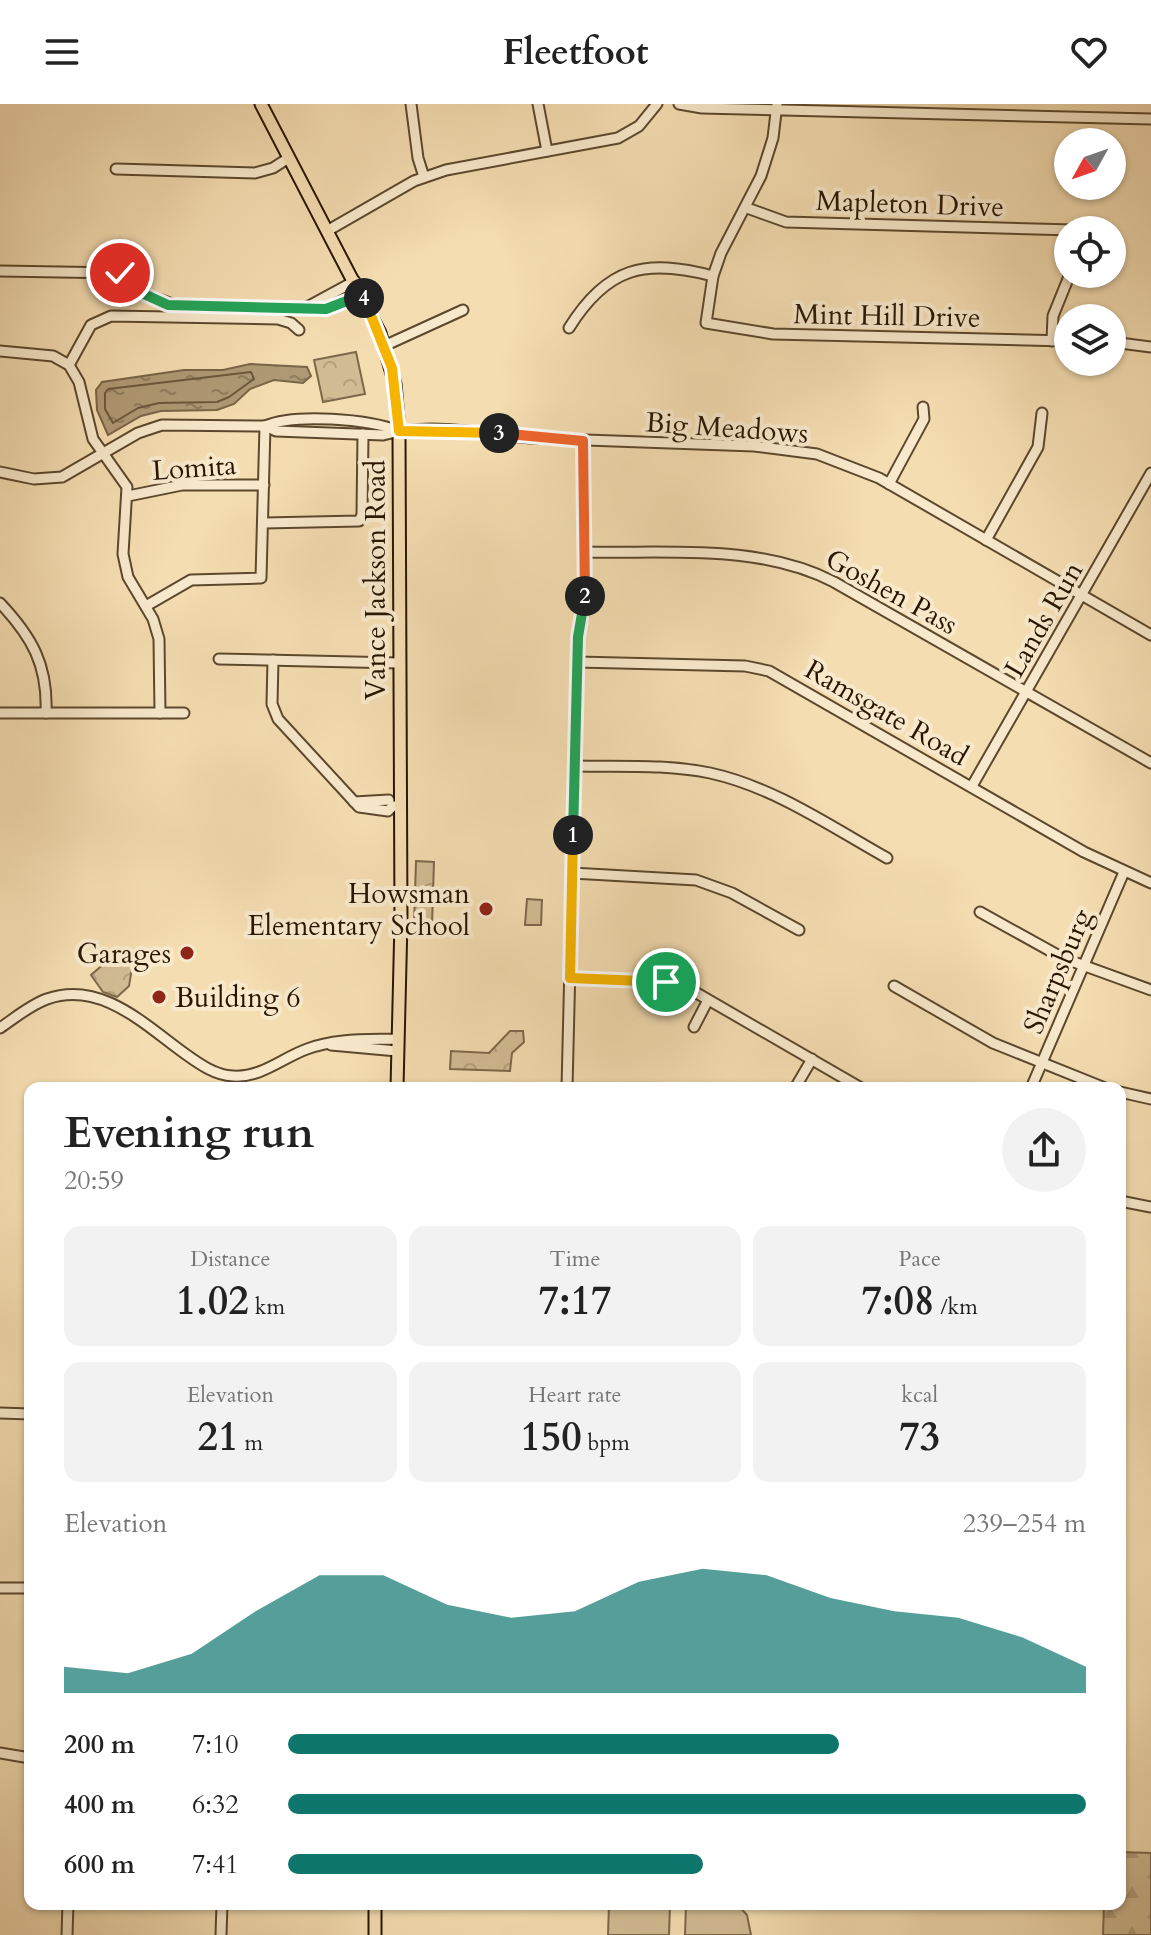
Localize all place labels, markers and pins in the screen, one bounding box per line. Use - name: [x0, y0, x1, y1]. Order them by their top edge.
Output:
- pin: [86, 239, 154, 307]
- pin: 4: [344, 278, 384, 318]
- pin: 3: [479, 413, 519, 453]
- pin: 2: [565, 576, 605, 616]
- pin: 1: [553, 815, 593, 855]
- place label: Howsman Elementary School: [248, 875, 470, 945]
- marker: Howsman Elementary School: [477, 900, 495, 918]
- place label: Garages: [77, 935, 171, 973]
- marker: Garages: [178, 944, 196, 962]
- pin: [632, 948, 700, 1016]
- place label: Building 6: [175, 979, 301, 1017]
- marker: Building 6: [150, 988, 168, 1006]

